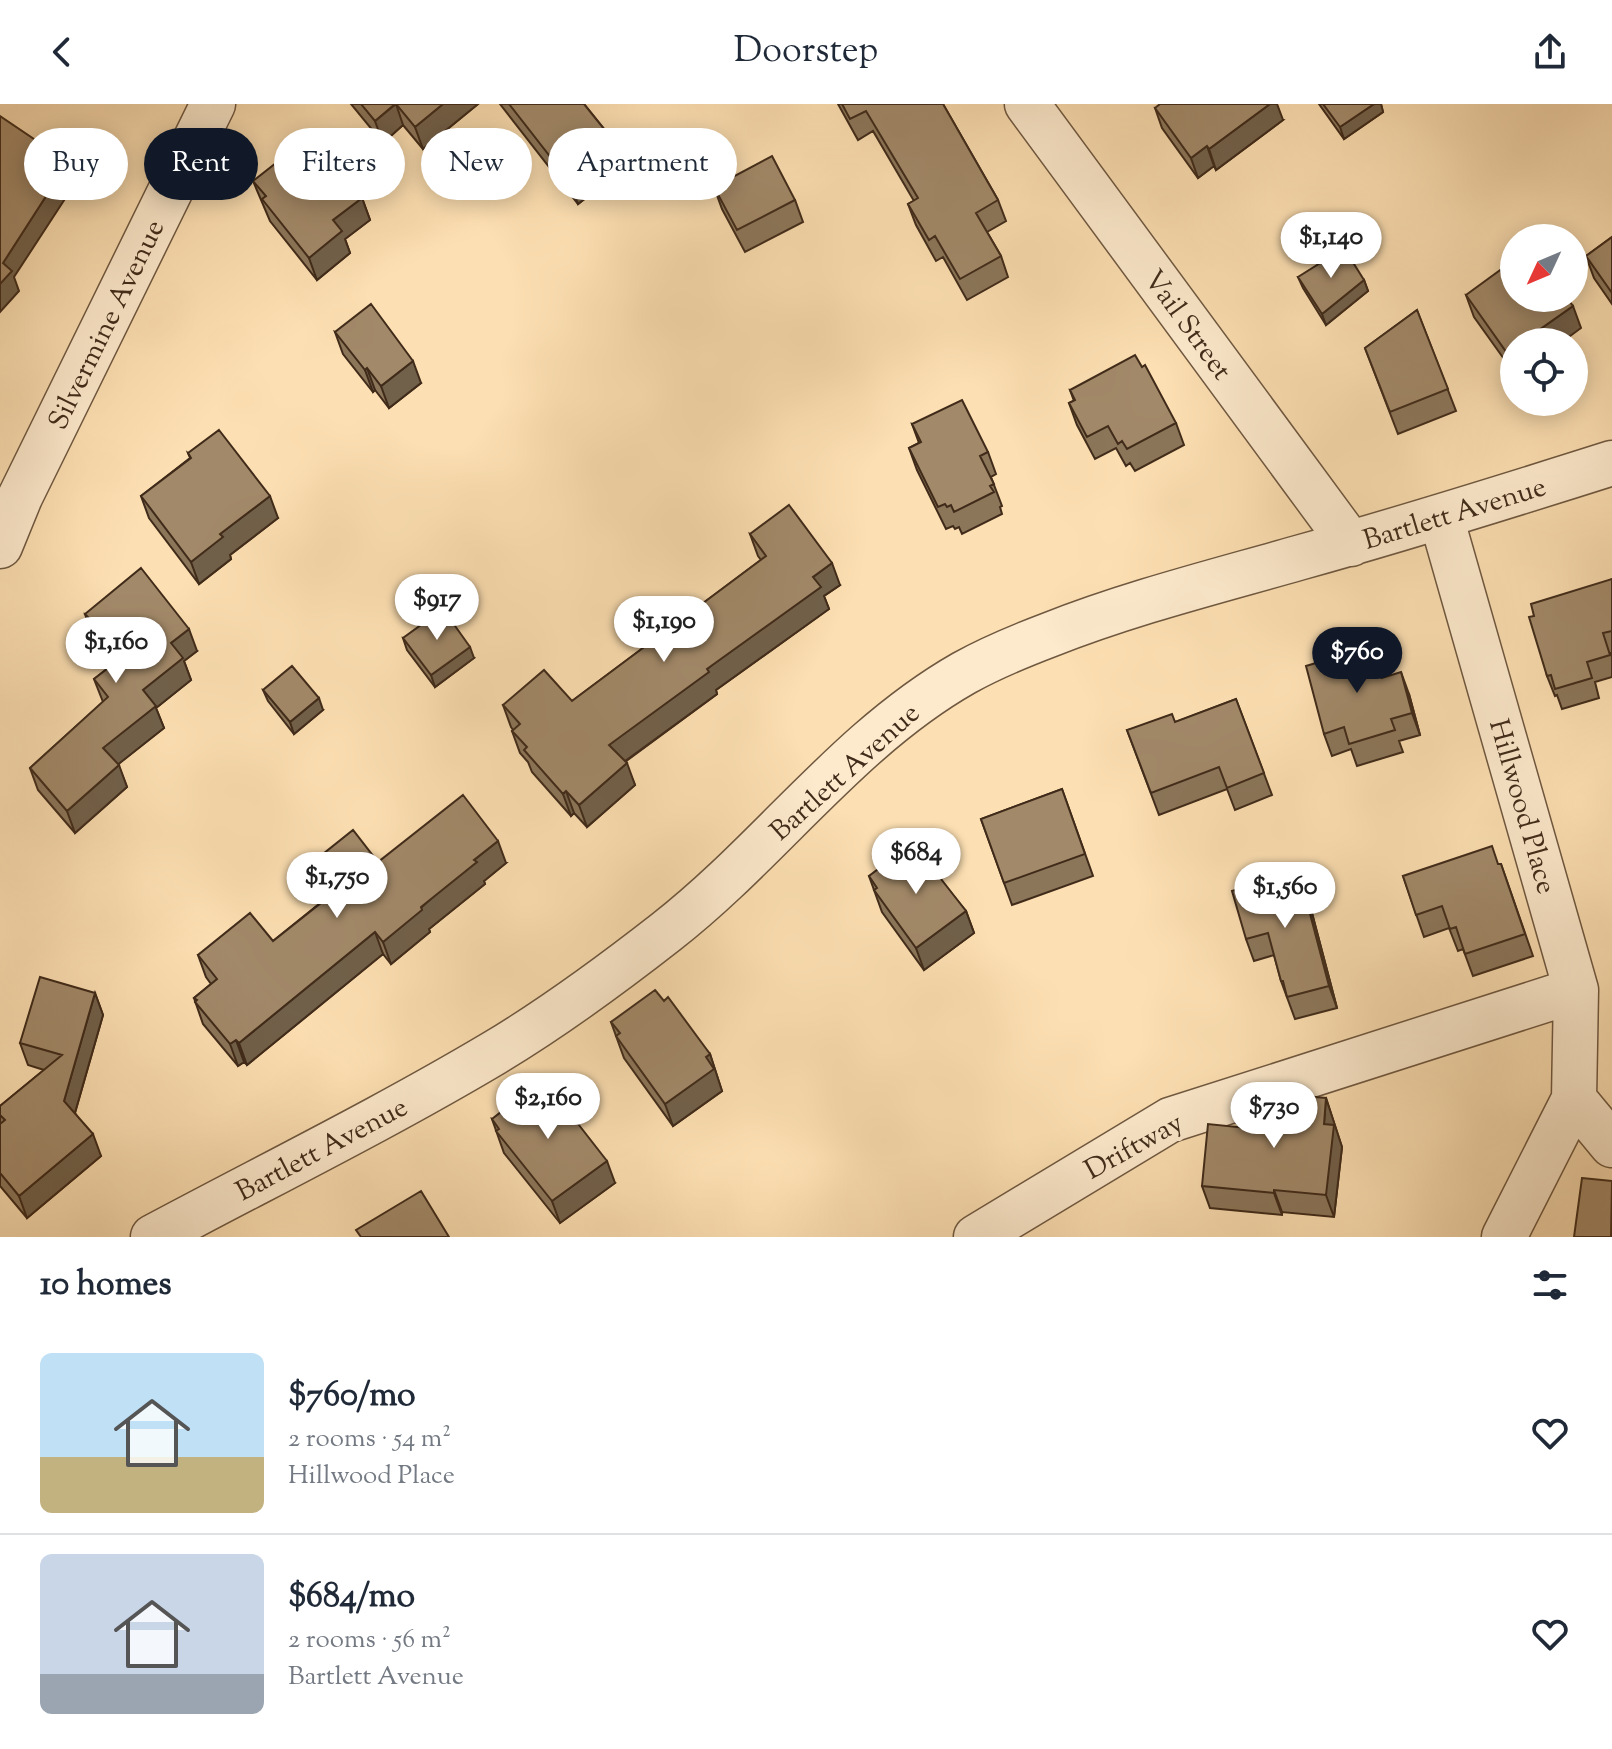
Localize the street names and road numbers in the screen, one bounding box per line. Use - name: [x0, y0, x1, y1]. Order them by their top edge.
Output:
- street label: Silvermine Avenue: [39, 213, 176, 437]
- street label: Vail Street: [1133, 262, 1241, 390]
- street label: Bartlett Avenue: [1358, 468, 1551, 562]
- street label: Bartlett Avenue: [762, 695, 930, 851]
- street label: Hillwood Place: [1477, 715, 1565, 899]
- street label: Bartlett Avenue: [229, 1089, 415, 1213]
- street label: Driftway: [1078, 1104, 1191, 1191]

